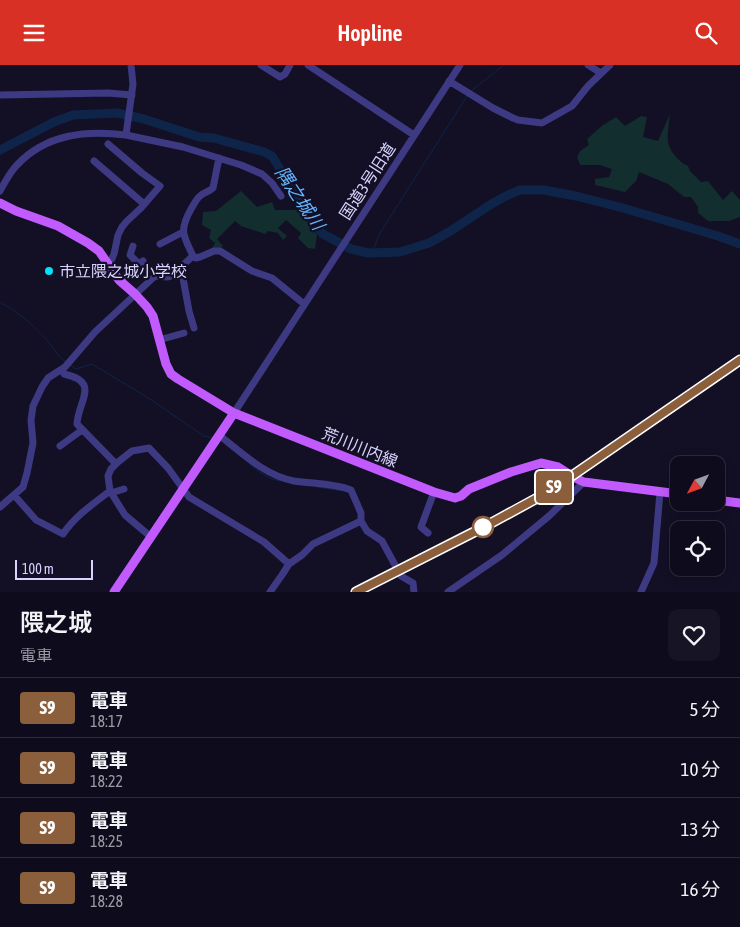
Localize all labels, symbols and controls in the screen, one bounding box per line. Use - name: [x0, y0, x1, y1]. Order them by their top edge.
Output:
- icon: menu: [20, 19, 48, 47]
- icon: search: [692, 19, 720, 47]
- text: Hopline: [337, 20, 403, 46]
- street label: 国道3号旧道: [336, 139, 398, 223]
- water label: 隅之城川: [271, 162, 330, 235]
- place label: 市立隈之城小学校: [59, 262, 187, 280]
- marker: 市立隈之城小学校: [43, 265, 55, 277]
- street label: 荒川川内線: [320, 424, 400, 470]
- north arrow: [670, 456, 725, 511]
- map controls: [670, 456, 725, 576]
- line badge: S9: [532, 471, 576, 503]
- text: S9: [546, 476, 562, 497]
- unlabelled marker: [472, 516, 494, 538]
- button: locate: [670, 521, 725, 576]
- scale bar: [15, 557, 92, 580]
- text: 100 m: [22, 561, 54, 577]
- text: 隈之城: [20, 609, 92, 636]
- button: heart: [668, 609, 720, 661]
- text: 電車: [20, 646, 52, 664]
- text: 電車: [90, 689, 128, 711]
- text: S9: [39, 697, 56, 718]
- text: 5 分: [689, 698, 720, 720]
- text: 18:17: [90, 712, 123, 730]
- text: 電車: [90, 749, 128, 771]
- text: S9: [39, 757, 56, 778]
- text: 10 分: [681, 758, 720, 780]
- text: 18:22: [90, 772, 123, 790]
- text: 電車: [90, 809, 128, 831]
- text: S9: [39, 817, 56, 838]
- text: 13 分: [681, 818, 720, 840]
- text: 18:25: [90, 832, 123, 850]
- text: 電車: [90, 869, 128, 891]
- text: S9: [39, 877, 56, 898]
- text: 16 分: [681, 878, 720, 900]
- text: 18:28: [90, 892, 123, 910]

